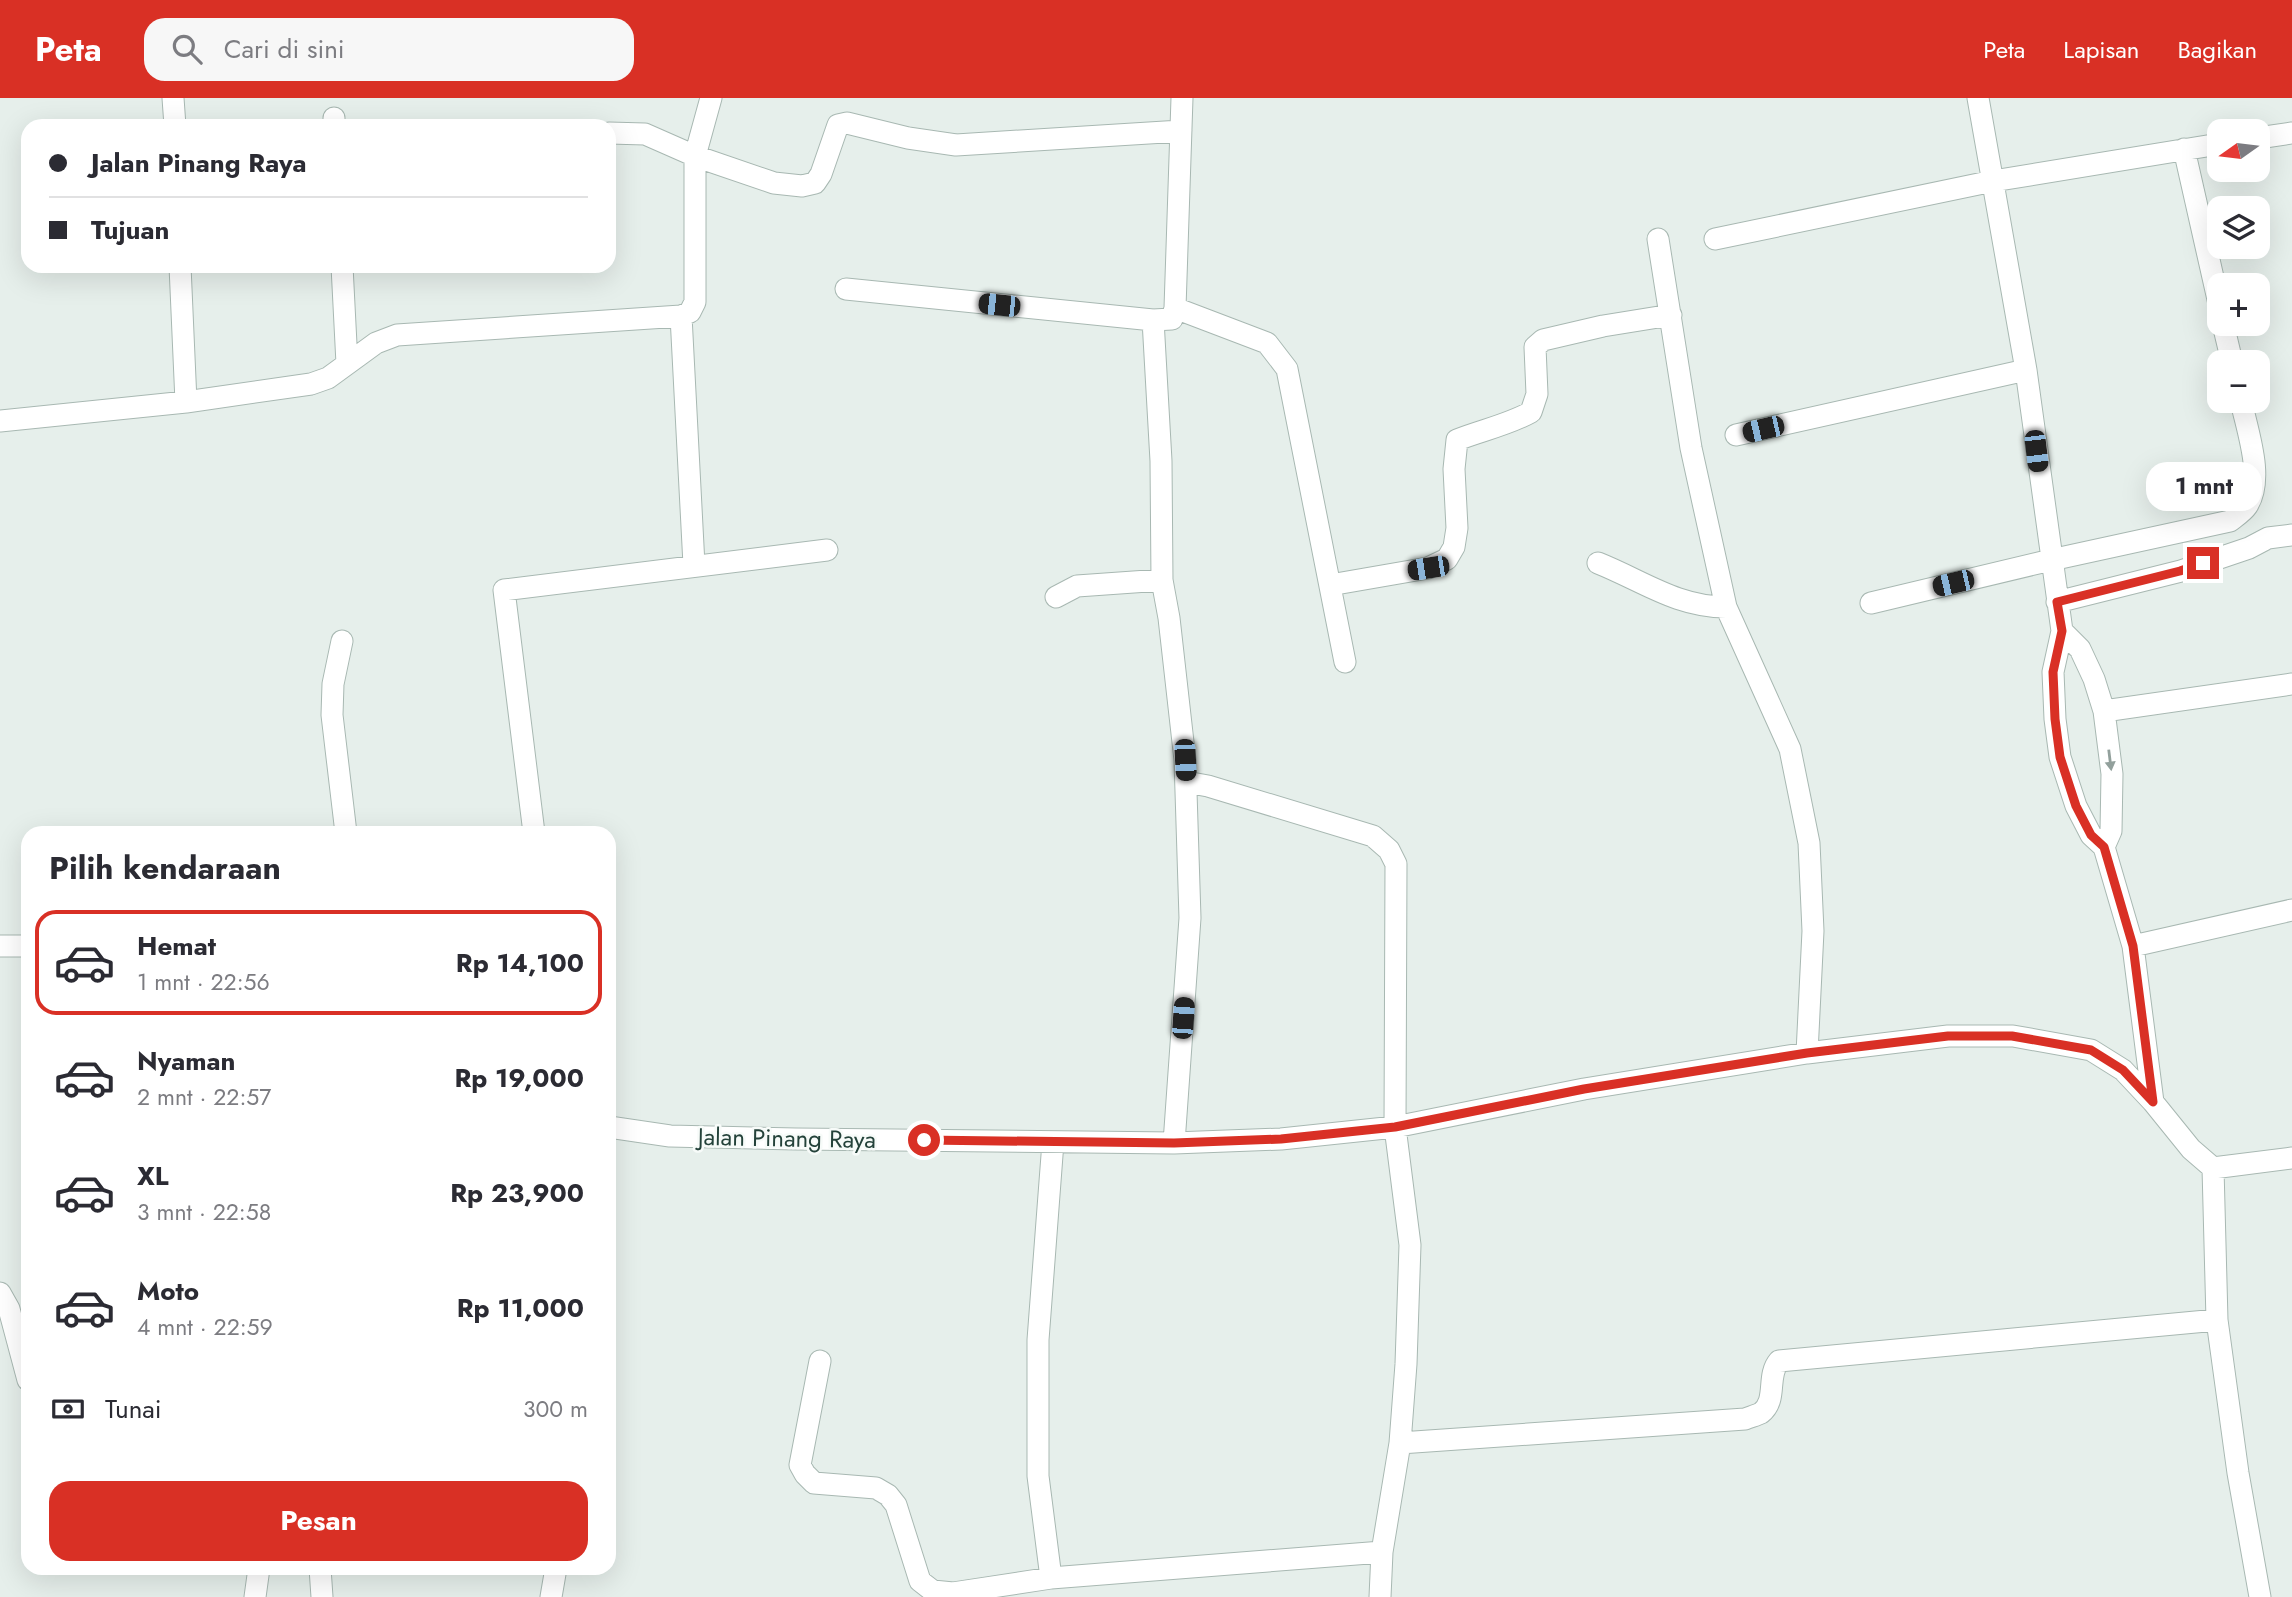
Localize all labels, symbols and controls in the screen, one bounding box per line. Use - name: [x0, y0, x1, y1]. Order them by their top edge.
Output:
- search box: [144, 18, 634, 81]
- text: Peta: [35, 26, 102, 73]
- icon: search: [168, 30, 206, 68]
- text: Cari di sini: [224, 30, 345, 68]
- text: Peta: [1983, 32, 2025, 67]
- text: Lapisan: [2063, 32, 2139, 67]
- text: Bagikan: [2177, 32, 2257, 67]
- north arrow: [2207, 119, 2270, 182]
- map controls: [2207, 119, 2270, 413]
- text: Jalan Pinang Raya: [91, 144, 307, 182]
- button: layers: [2207, 196, 2270, 259]
- text: Tujuan: [91, 211, 169, 249]
- button: +: [2207, 273, 2270, 336]
- car: [978, 292, 1021, 318]
- button: −: [2207, 350, 2270, 413]
- car: [1741, 414, 1786, 444]
- car: [2024, 429, 2049, 473]
- callout: 1 mnt: [2145, 462, 2261, 510]
- text: 1 mnt: [2175, 469, 2233, 503]
- route end: [2187, 547, 2219, 579]
- car: [1406, 554, 1451, 582]
- car: [1931, 568, 1976, 598]
- car: [1174, 738, 1197, 782]
- one-way arrow: [2105, 750, 2116, 772]
- text: Pilih kendaraan: [49, 845, 281, 891]
- text: Hemat: [137, 927, 216, 965]
- icon: car: [53, 931, 116, 994]
- text: Rp 14,100: [456, 944, 584, 982]
- text: 1 mnt · 22:56: [137, 965, 270, 999]
- car: [1172, 996, 1195, 1040]
- text: Nyaman: [137, 1042, 236, 1080]
- icon: car: [53, 1046, 116, 1109]
- text: Rp 19,000: [454, 1059, 584, 1097]
- text: 2 mnt · 22:57: [137, 1080, 271, 1114]
- street label: Jalan Pinang Raya: [695, 1119, 876, 1157]
- route start: [908, 1124, 940, 1156]
- text: XL: [137, 1157, 169, 1195]
- icon: car: [53, 1161, 116, 1224]
- text: Rp 23,900: [450, 1174, 584, 1212]
- text: 3 mnt · 22:58: [137, 1195, 271, 1229]
- text: Moto: [137, 1272, 199, 1310]
- icon: car: [53, 1276, 116, 1339]
- text: Rp 11,000: [457, 1289, 584, 1327]
- text: 4 mnt · 22:59: [137, 1310, 273, 1344]
- icon: cash: [49, 1390, 87, 1428]
- text: Tunai: [105, 1390, 162, 1428]
- text: 300 m: [523, 1392, 588, 1426]
- button: Pesan: [49, 1481, 588, 1561]

